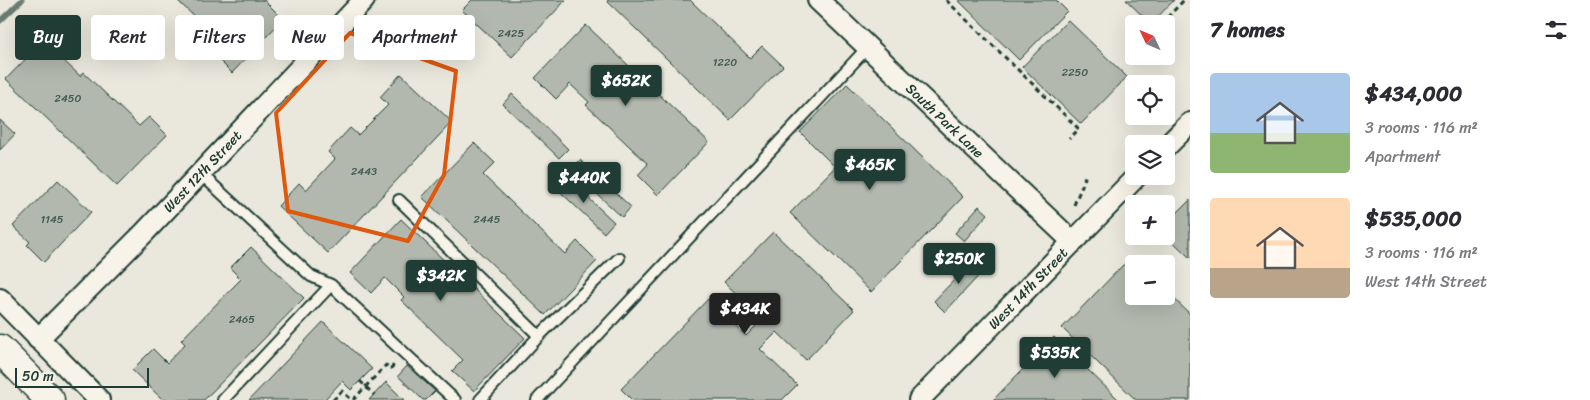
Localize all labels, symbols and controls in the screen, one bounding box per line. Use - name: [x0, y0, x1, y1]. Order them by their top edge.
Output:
- text: 7 homes: [1210, 11, 1285, 49]
- chip: Buy: [15, 15, 81, 60]
- chip: Rent: [91, 15, 165, 60]
- chip: Filters: [175, 15, 264, 60]
- chip: New: [274, 15, 344, 60]
- chip: Apartment: [354, 15, 475, 60]
- north arrow: [1125, 15, 1175, 65]
- map controls: [1125, 15, 1175, 305]
- icon: filters: [1542, 16, 1570, 44]
- house number: 2425: [498, 24, 524, 43]
- house number: 1220: [713, 53, 737, 72]
- house number: 2250: [1062, 63, 1088, 82]
- pin: $652K: [591, 64, 661, 107]
- text: $652K: [602, 66, 650, 95]
- button: locate: [1125, 75, 1175, 125]
- text: $434,000: [1365, 75, 1462, 113]
- street label: South Park Lane: [900, 77, 990, 164]
- house number: 2450: [55, 89, 81, 108]
- icon: home: [1250, 93, 1310, 153]
- text: 3 rooms · 116 m²: [1365, 113, 1478, 142]
- street label: West 12th Street: [157, 124, 248, 218]
- button: layers: [1125, 135, 1175, 185]
- text: Apartment: [1365, 142, 1441, 171]
- pin: $465K: [835, 148, 905, 191]
- text: $465K: [845, 150, 895, 179]
- house number: 2443: [351, 162, 377, 181]
- pin: $440K: [549, 162, 619, 204]
- text: $440K: [559, 163, 609, 192]
- button: +: [1125, 195, 1175, 245]
- text: $535,000: [1365, 200, 1462, 238]
- house number: 1145: [40, 210, 64, 229]
- house number: 2445: [474, 210, 501, 229]
- icon: home: [1250, 218, 1310, 278]
- text: 3 rooms · 116 m²: [1365, 238, 1478, 267]
- street label: West 14th Street: [982, 241, 1074, 335]
- pin: $250K: [924, 242, 994, 285]
- text: $250K: [934, 244, 984, 273]
- button: −: [1125, 255, 1175, 305]
- pin: $342K: [406, 260, 476, 302]
- text: $342K: [417, 261, 465, 290]
- text: West 14th Street: [1365, 267, 1487, 296]
- pin: $434K: [710, 292, 780, 335]
- text: $434K: [720, 294, 770, 323]
- house number: 2465: [229, 310, 255, 329]
- pin: $535K: [1020, 336, 1090, 379]
- text: $535K: [1031, 338, 1079, 367]
- text: 50 m: [22, 364, 54, 389]
- scale bar: [15, 365, 149, 388]

